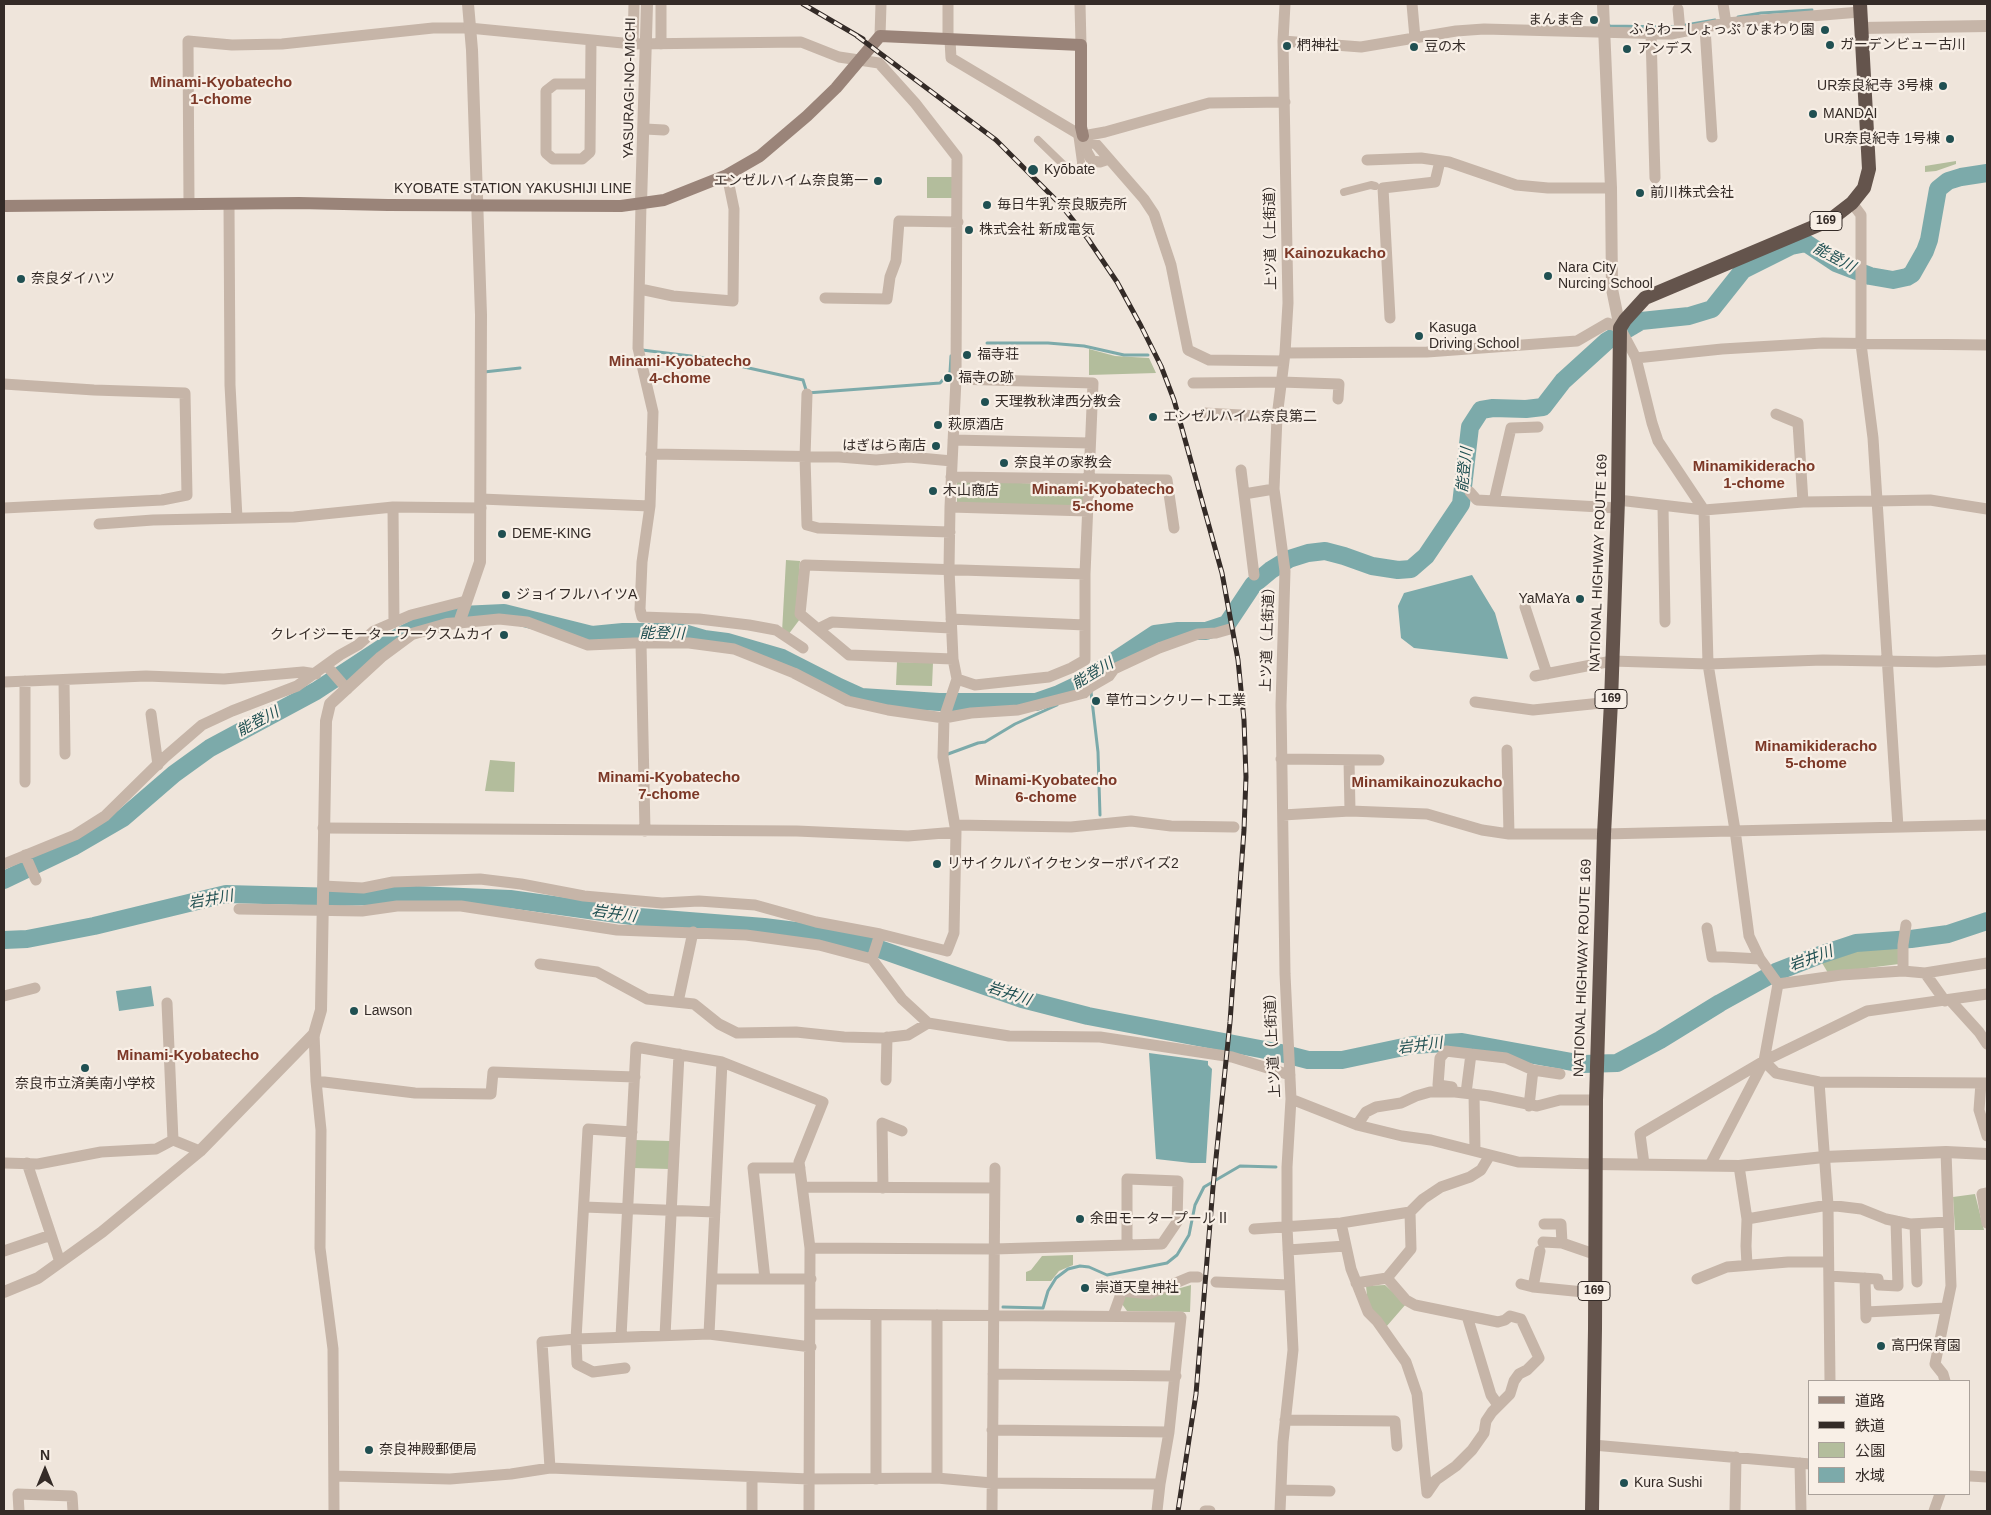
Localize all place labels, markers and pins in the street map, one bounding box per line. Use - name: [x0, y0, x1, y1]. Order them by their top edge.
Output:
- place label: まんま舎: [1528, 12, 1584, 28]
- marker: まんま舎: [1588, 14, 1600, 26]
- place label: ふらわーしょっぷ ひまわり園: [1629, 22, 1815, 38]
- marker: ふらわーしょっぷ ひまわり園: [1819, 24, 1831, 36]
- place label: ガーデンビュー古川: [1840, 37, 1966, 53]
- place label: 椚神社: [1297, 38, 1339, 54]
- place label: 豆の木: [1424, 39, 1466, 55]
- marker: ガーデンビュー古川: [1824, 39, 1836, 51]
- marker: 椚神社: [1281, 40, 1293, 52]
- marker: 豆の木: [1408, 41, 1420, 53]
- place label: アンデス: [1637, 41, 1693, 57]
- marker: アンデス: [1621, 43, 1633, 55]
- place label: UR奈良紀寺 3号棟: [1817, 78, 1933, 94]
- marker: UR奈良紀寺 3号棟: [1937, 80, 1949, 92]
- place label: MANDAI: [1823, 106, 1877, 122]
- marker: MANDAI: [1807, 108, 1819, 120]
- place label: UR奈良紀寺 1号棟: [1824, 131, 1940, 147]
- marker: UR奈良紀寺 1号棟: [1944, 133, 1956, 145]
- place label: Kyōbate: [1044, 162, 1095, 178]
- marker: Kyōbate: [1026, 163, 1040, 177]
- place label: エンゼルハイム奈良第一: [714, 173, 868, 189]
- marker: エンゼルハイム奈良第一: [872, 175, 884, 187]
- place label: 前川株式会社: [1650, 185, 1734, 201]
- marker: 前川株式会社: [1634, 187, 1646, 199]
- place label: 毎日牛乳 奈良販売所: [997, 197, 1127, 213]
- marker: 毎日牛乳 奈良販売所: [981, 199, 993, 211]
- place label: 株式会社 新成電気: [979, 222, 1095, 238]
- marker: 株式会社 新成電気: [963, 224, 975, 236]
- place label: Nara City Nurcing School: [1558, 260, 1653, 292]
- marker: Nara City Nurcing School: [1542, 270, 1554, 282]
- place label: 奈良ダイハツ: [31, 271, 115, 287]
- marker: 奈良ダイハツ: [15, 273, 27, 285]
- place label: Kasuga Driving School: [1429, 320, 1519, 352]
- marker: Kasuga Driving School: [1413, 330, 1425, 342]
- place label: 福寺荘: [977, 347, 1019, 363]
- marker: 福寺荘: [961, 349, 973, 361]
- place label: 福寺の跡: [958, 370, 1014, 386]
- marker: 福寺の跡: [942, 372, 954, 384]
- place label: 天理教秋津西分教会: [995, 394, 1121, 410]
- marker: 天理教秋津西分教会: [979, 396, 991, 408]
- place label: エンゼルハイム奈良第二: [1163, 409, 1317, 425]
- marker: エンゼルハイム奈良第二: [1147, 411, 1159, 423]
- place label: 萩原酒店: [948, 417, 1004, 433]
- marker: 萩原酒店: [932, 419, 944, 431]
- place label: はぎはら南店: [842, 438, 926, 454]
- marker: はぎはら南店: [930, 440, 942, 452]
- place label: 奈良羊の家教会: [1014, 455, 1112, 471]
- marker: 奈良羊の家教会: [998, 457, 1010, 469]
- place label: 木山商店: [943, 483, 999, 499]
- marker: 木山商店: [927, 485, 939, 497]
- place label: DEME-KING: [512, 526, 591, 542]
- marker: DEME-KING: [496, 528, 508, 540]
- place label: ジョイフルハイツA: [516, 587, 637, 603]
- marker: ジョイフルハイツA: [500, 589, 512, 601]
- place label: YaMaYa: [1518, 591, 1570, 607]
- marker: YaMaYa: [1574, 593, 1586, 605]
- place label: クレイジーモーターワークスムカイ: [270, 627, 494, 643]
- marker: クレイジーモーターワークスムカイ: [498, 629, 510, 641]
- place label: 草竹コンクリート工業: [1106, 693, 1246, 709]
- marker: 草竹コンクリート工業: [1090, 695, 1102, 707]
- place label: リサイクルバイクセンターポパイズ2: [947, 856, 1179, 872]
- marker: リサイクルバイクセンターポパイズ2: [931, 858, 943, 870]
- place label: Lawson: [364, 1003, 412, 1019]
- marker: Lawson: [348, 1005, 360, 1017]
- marker: 奈良市立済美南小学校: [79, 1062, 91, 1074]
- place label: 奈良市立済美南小学校: [15, 1076, 155, 1092]
- place label: 余田モータープールⅡ: [1090, 1211, 1230, 1227]
- marker: 余田モータープールⅡ: [1074, 1213, 1086, 1225]
- place label: 崇道天皇神社: [1095, 1280, 1179, 1296]
- marker: 崇道天皇神社: [1079, 1282, 1091, 1294]
- place label: 高円保育園: [1891, 1338, 1961, 1354]
- marker: 高円保育園: [1875, 1340, 1887, 1352]
- place label: 奈良神殿郵便局: [379, 1442, 477, 1458]
- marker: 奈良神殿郵便局: [363, 1444, 375, 1456]
- place label: Kura Sushi: [1634, 1475, 1702, 1491]
- marker: Kura Sushi: [1618, 1477, 1630, 1489]

